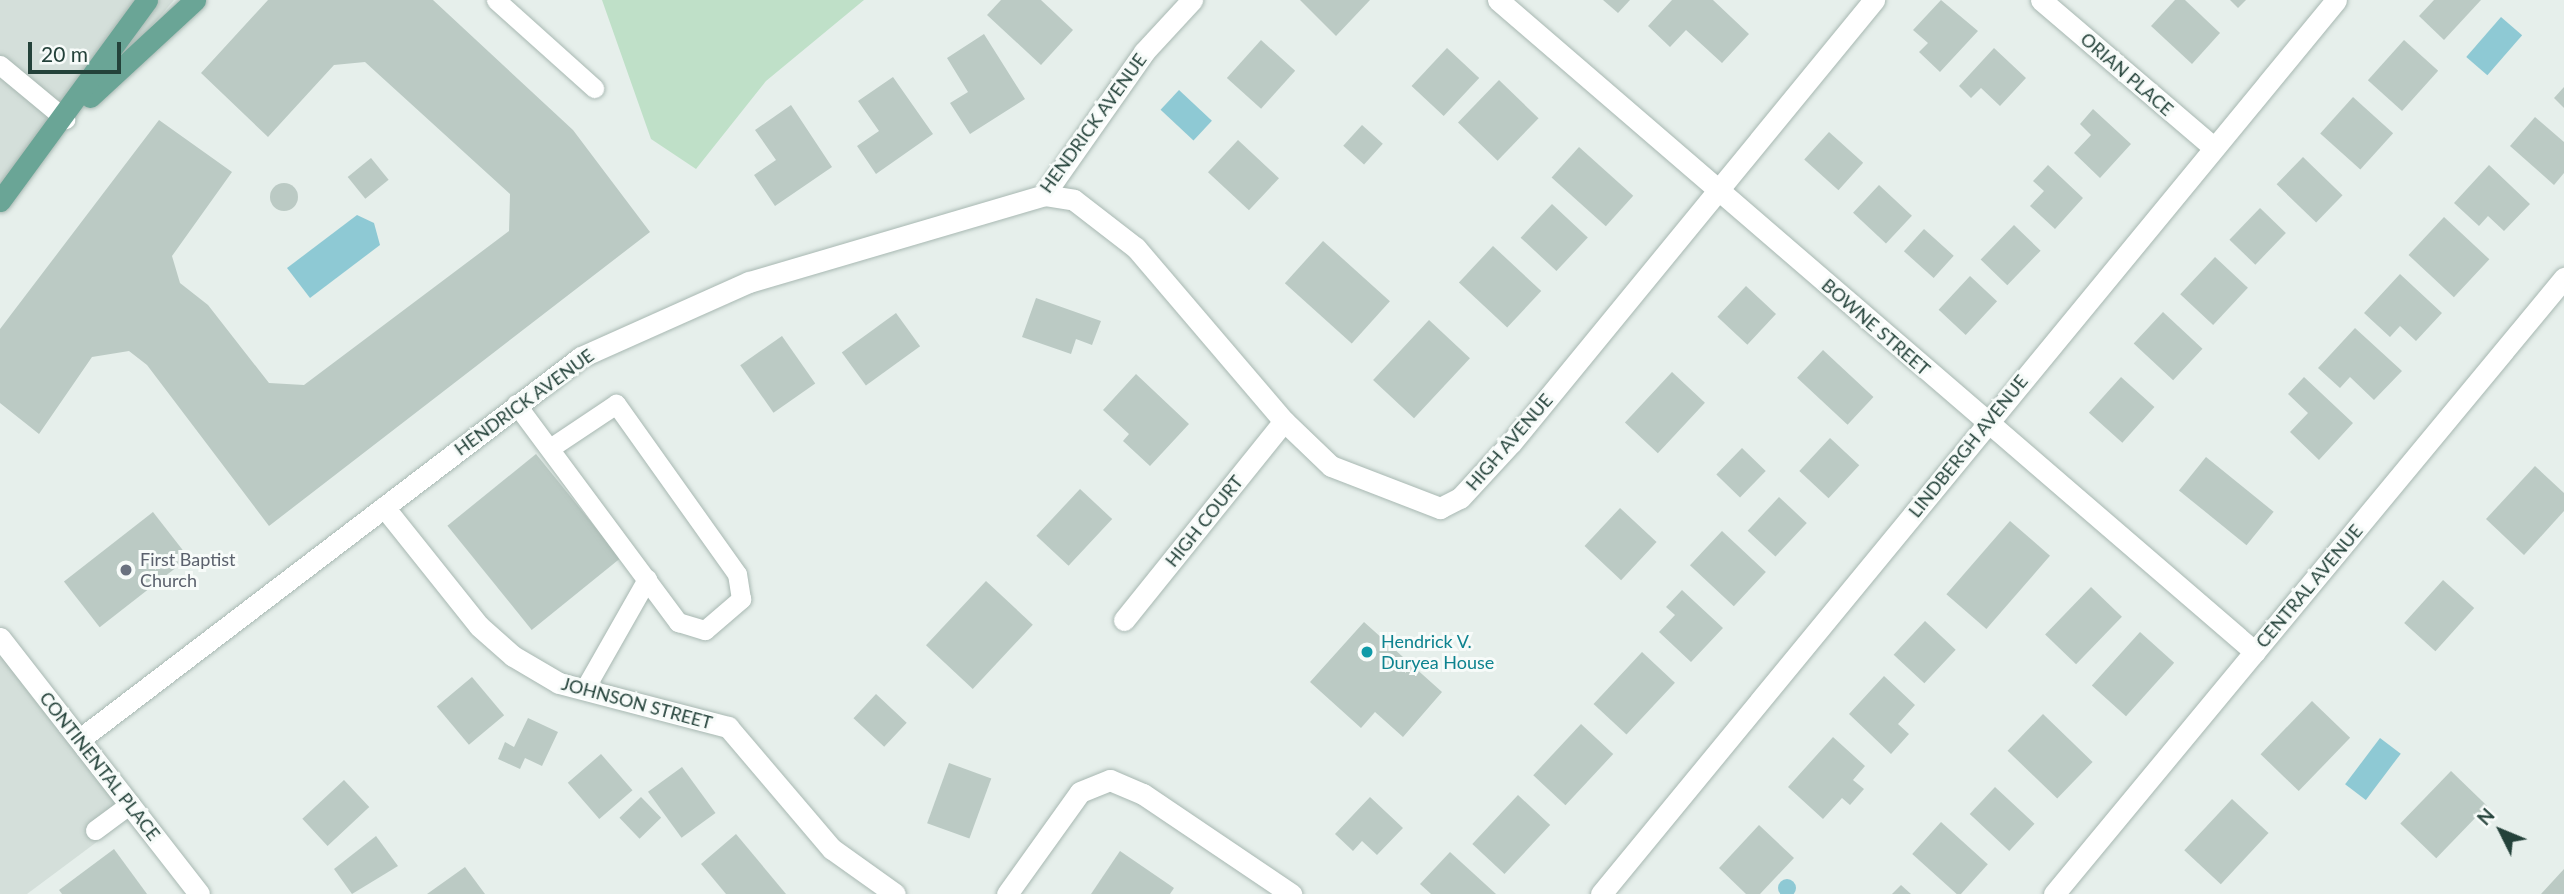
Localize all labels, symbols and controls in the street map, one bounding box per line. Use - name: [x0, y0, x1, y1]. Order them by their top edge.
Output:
- scale bar: [32, 28, 124, 72]
- street label: ORIAN PLACE: [2076, 28, 2178, 120]
- text: 20 m: [41, 41, 88, 66]
- street label: HENDRICK AVENUE: [1035, 49, 1151, 197]
- street label: BOWNE STREET: [1817, 274, 1935, 380]
- street label: HENDRICK AVENUE: [450, 344, 598, 460]
- street label: LINDBERGH AVENUE: [1904, 370, 2032, 522]
- street label: HIGH AVENUE: [1461, 389, 1557, 495]
- street label: HIGH COURT: [1161, 471, 1247, 571]
- street label: CENTRAL AVENUE: [2251, 520, 2367, 652]
- place label: First Baptist Church: [140, 549, 236, 592]
- marker: First Baptist Church: [118, 562, 134, 578]
- place label: Hendrick V. Duryea House: [1381, 631, 1494, 674]
- marker: Hendrick V. Duryea House: [1359, 644, 1375, 660]
- street label: JOHNSON STREET: [559, 672, 715, 734]
- street label: CONTINENTAL PLACE: [35, 687, 165, 845]
- north arrow: [2466, 796, 2536, 866]
- text: N: [2472, 803, 2499, 830]

